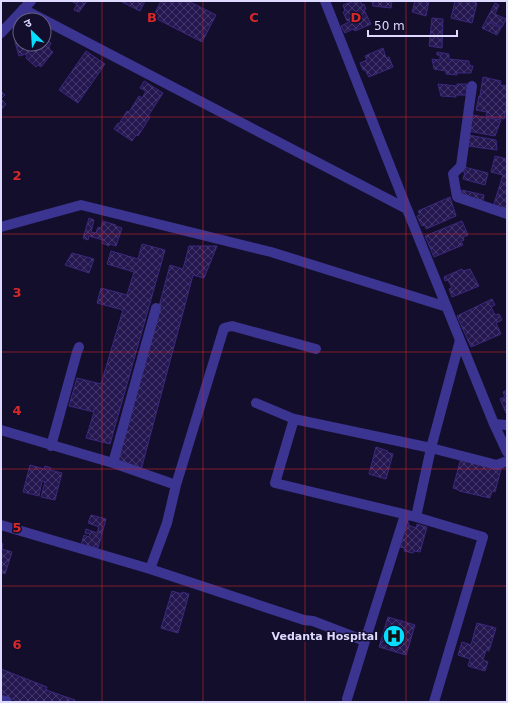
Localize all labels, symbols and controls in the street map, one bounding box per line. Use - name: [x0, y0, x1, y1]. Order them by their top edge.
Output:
- text: B: [147, 10, 157, 25]
- text: C: [249, 10, 259, 25]
- text: D: [351, 10, 362, 25]
- north arrow: [12, 12, 52, 52]
- scale bar: [368, 12, 457, 38]
- text: उ: [22, 16, 34, 31]
- text: 50 m: [374, 19, 405, 33]
- text: 2: [12, 168, 22, 183]
- text: 3: [12, 285, 22, 300]
- text: 4: [12, 403, 22, 418]
- text: 5: [12, 520, 22, 535]
- hospital icon: Vedanta Hospital: [381, 623, 407, 649]
- place label: Vedanta Hospital: [272, 630, 378, 643]
- text: 6: [12, 637, 22, 652]

